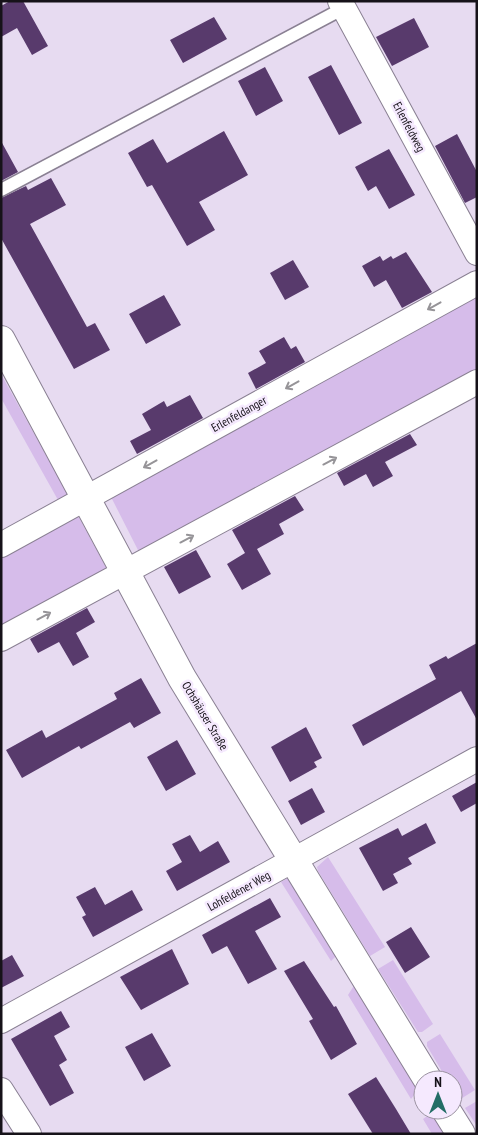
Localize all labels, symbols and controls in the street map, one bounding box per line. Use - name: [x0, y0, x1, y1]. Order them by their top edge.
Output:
- street label: Erlenfeldweg: [390, 99, 429, 154]
- one-way arrow: [427, 302, 442, 312]
- one-way arrow: [285, 381, 300, 390]
- street label: Erlenfeldanger: [208, 392, 270, 435]
- one-way arrow: [322, 456, 337, 465]
- one-way arrow: [143, 459, 157, 469]
- one-way arrow: [180, 533, 194, 543]
- one-way arrow: [36, 611, 51, 620]
- street label: Ochshäuser Straße: [179, 679, 232, 753]
- street label: Lohfeldener Weg: [205, 867, 273, 914]
- north arrow: [413, 1070, 463, 1120]
- text: N: [434, 1073, 442, 1091]

